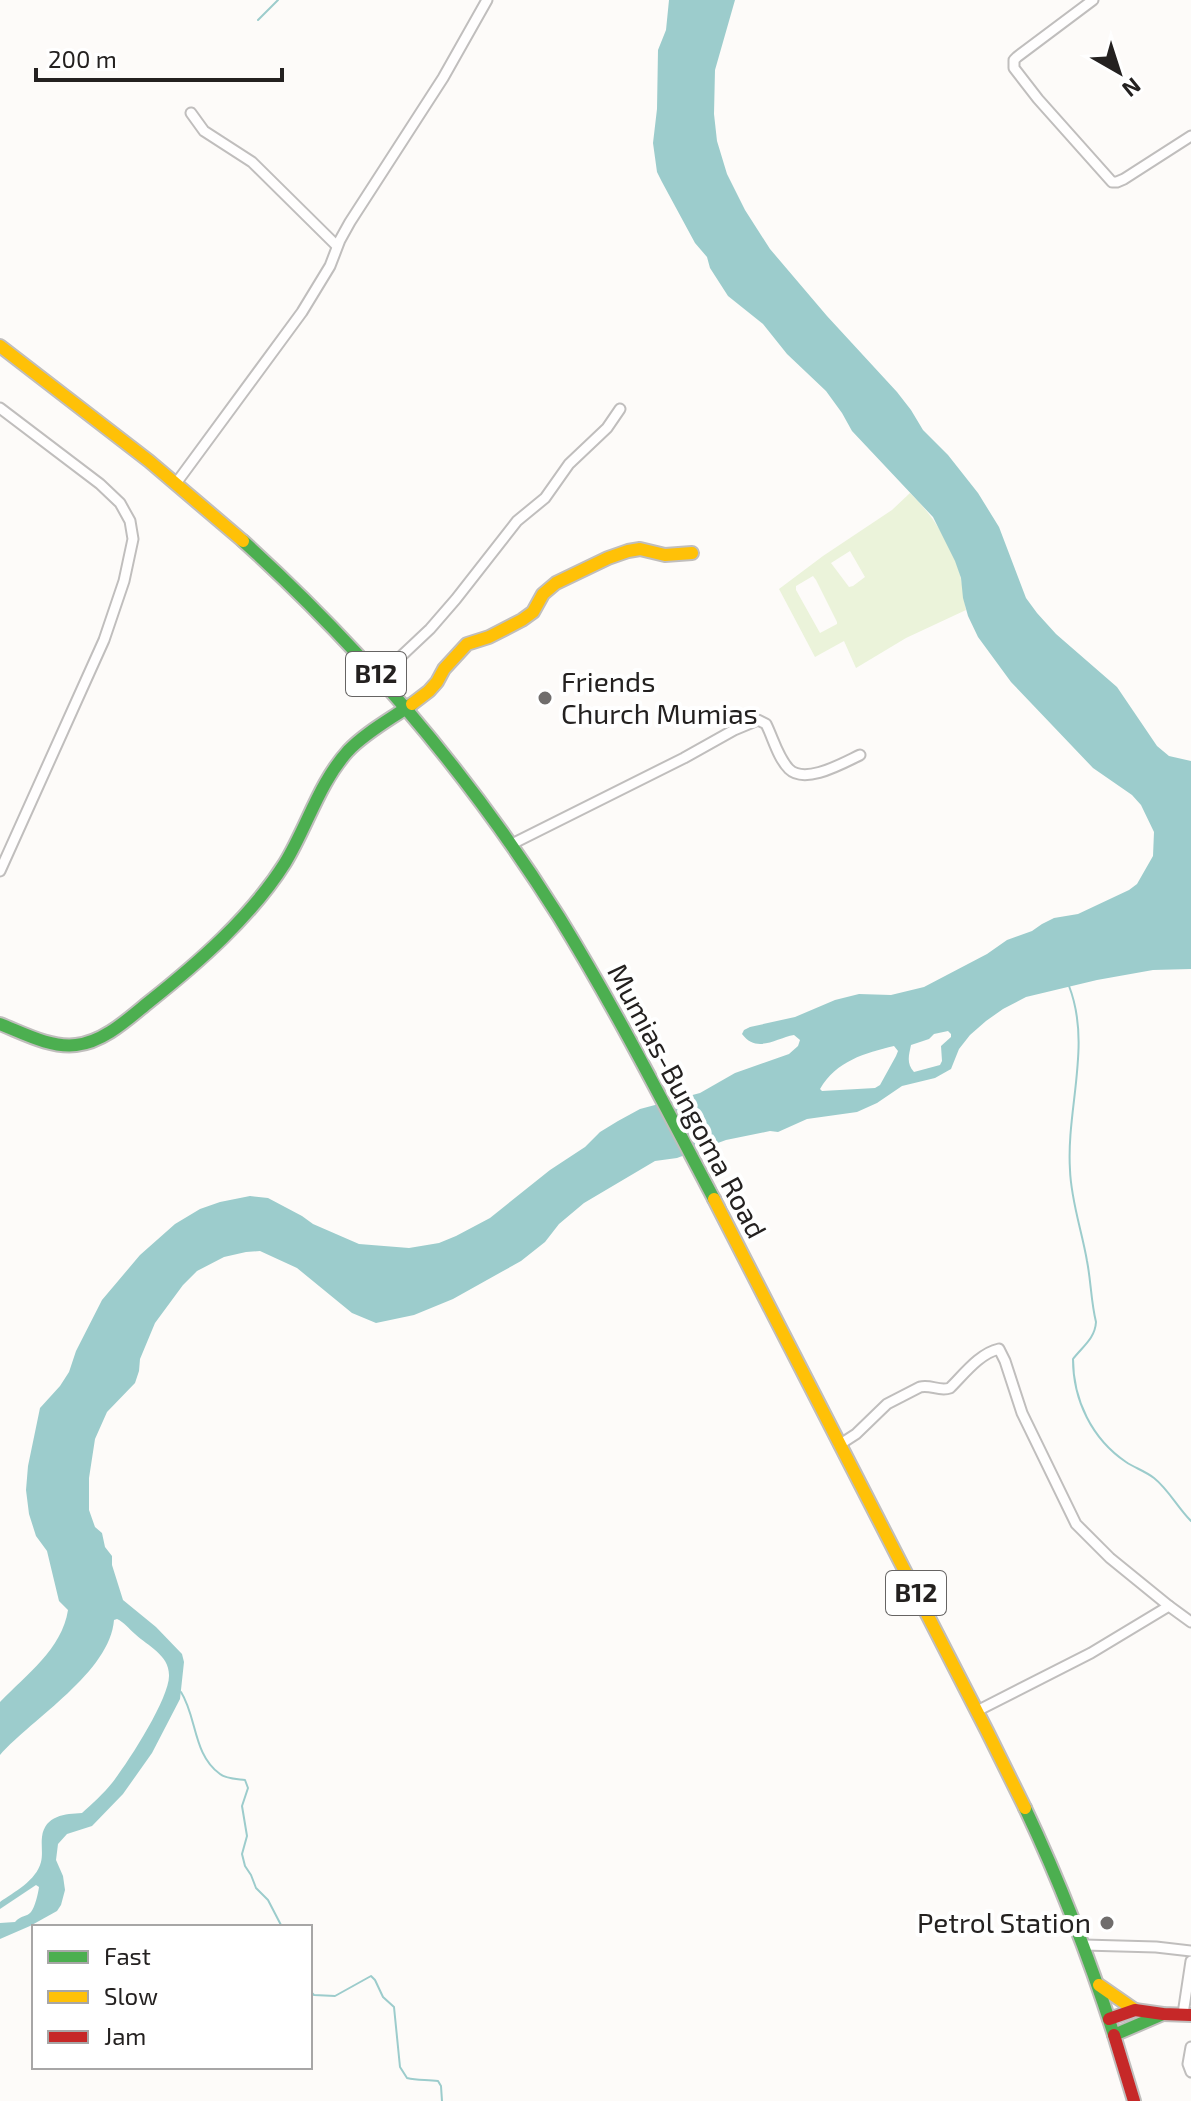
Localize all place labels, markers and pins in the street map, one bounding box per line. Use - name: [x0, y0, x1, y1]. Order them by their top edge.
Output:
- place label: Friends Church Mumias: [561, 664, 758, 730]
- marker: Friends Church Mumias: [536, 689, 554, 707]
- place label: Petrol Station: [917, 1905, 1091, 1939]
- marker: Petrol Station: [1098, 1914, 1116, 1932]

